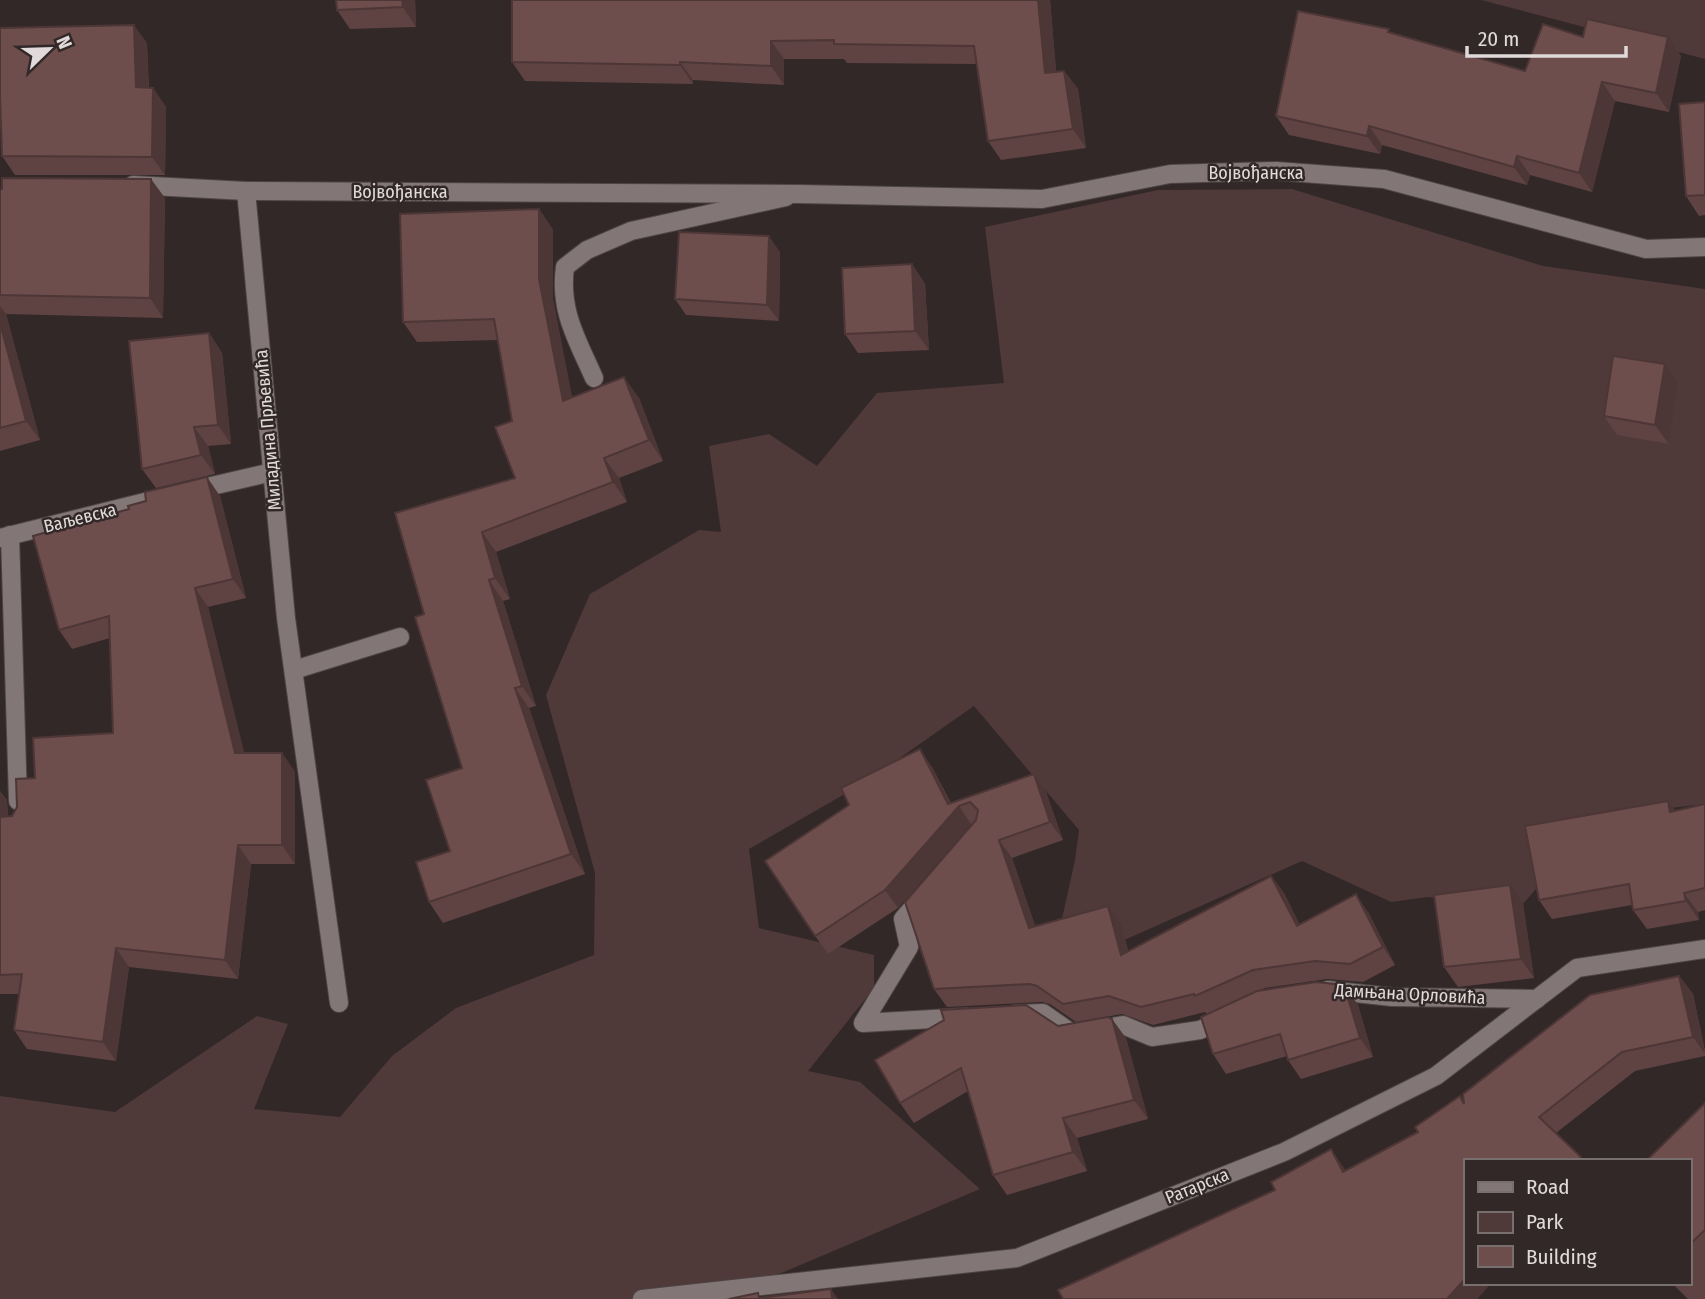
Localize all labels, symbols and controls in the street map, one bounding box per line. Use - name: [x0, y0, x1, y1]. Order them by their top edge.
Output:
- north arrow: [14, 14, 84, 84]
- scale bar: [1467, 14, 1626, 58]
- text: 20 m: [1478, 26, 1519, 52]
- text: N: [51, 33, 77, 52]
- street label: Војвођанска: [1209, 162, 1304, 184]
- street label: Војвођанска: [353, 181, 448, 203]
- street label: Миладина Прљевића: [250, 349, 286, 511]
- street label: Ваљевска: [41, 498, 119, 538]
- street label: Дамњана Орловића: [1333, 979, 1486, 1009]
- legend: [1464, 1159, 1691, 1285]
- street label: Ратарска: [1162, 1163, 1232, 1209]
- text: Road: [1526, 1174, 1570, 1200]
- text: Park: [1526, 1209, 1564, 1235]
- text: Building: [1526, 1244, 1597, 1270]

